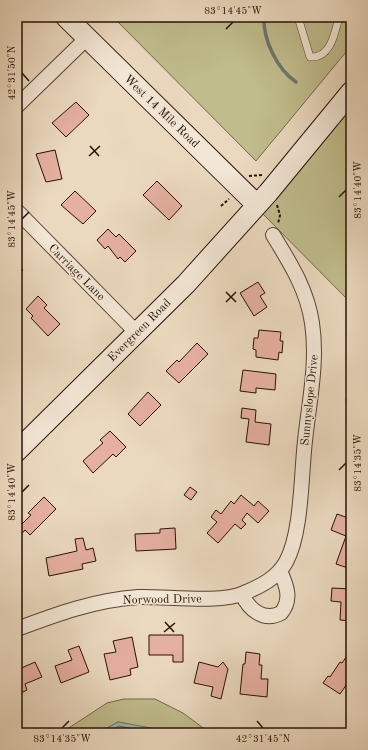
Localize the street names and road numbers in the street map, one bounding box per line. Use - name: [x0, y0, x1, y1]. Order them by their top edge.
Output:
- street label: West 14 Mile Road: [121, 73, 201, 151]
- street label: Carriage Lane: [46, 242, 107, 304]
- street label: Evergreen Road: [106, 297, 173, 364]
- street label: Sunnyslope Drive: [299, 354, 321, 446]
- street label: Norwood Drive: [122, 593, 202, 607]

